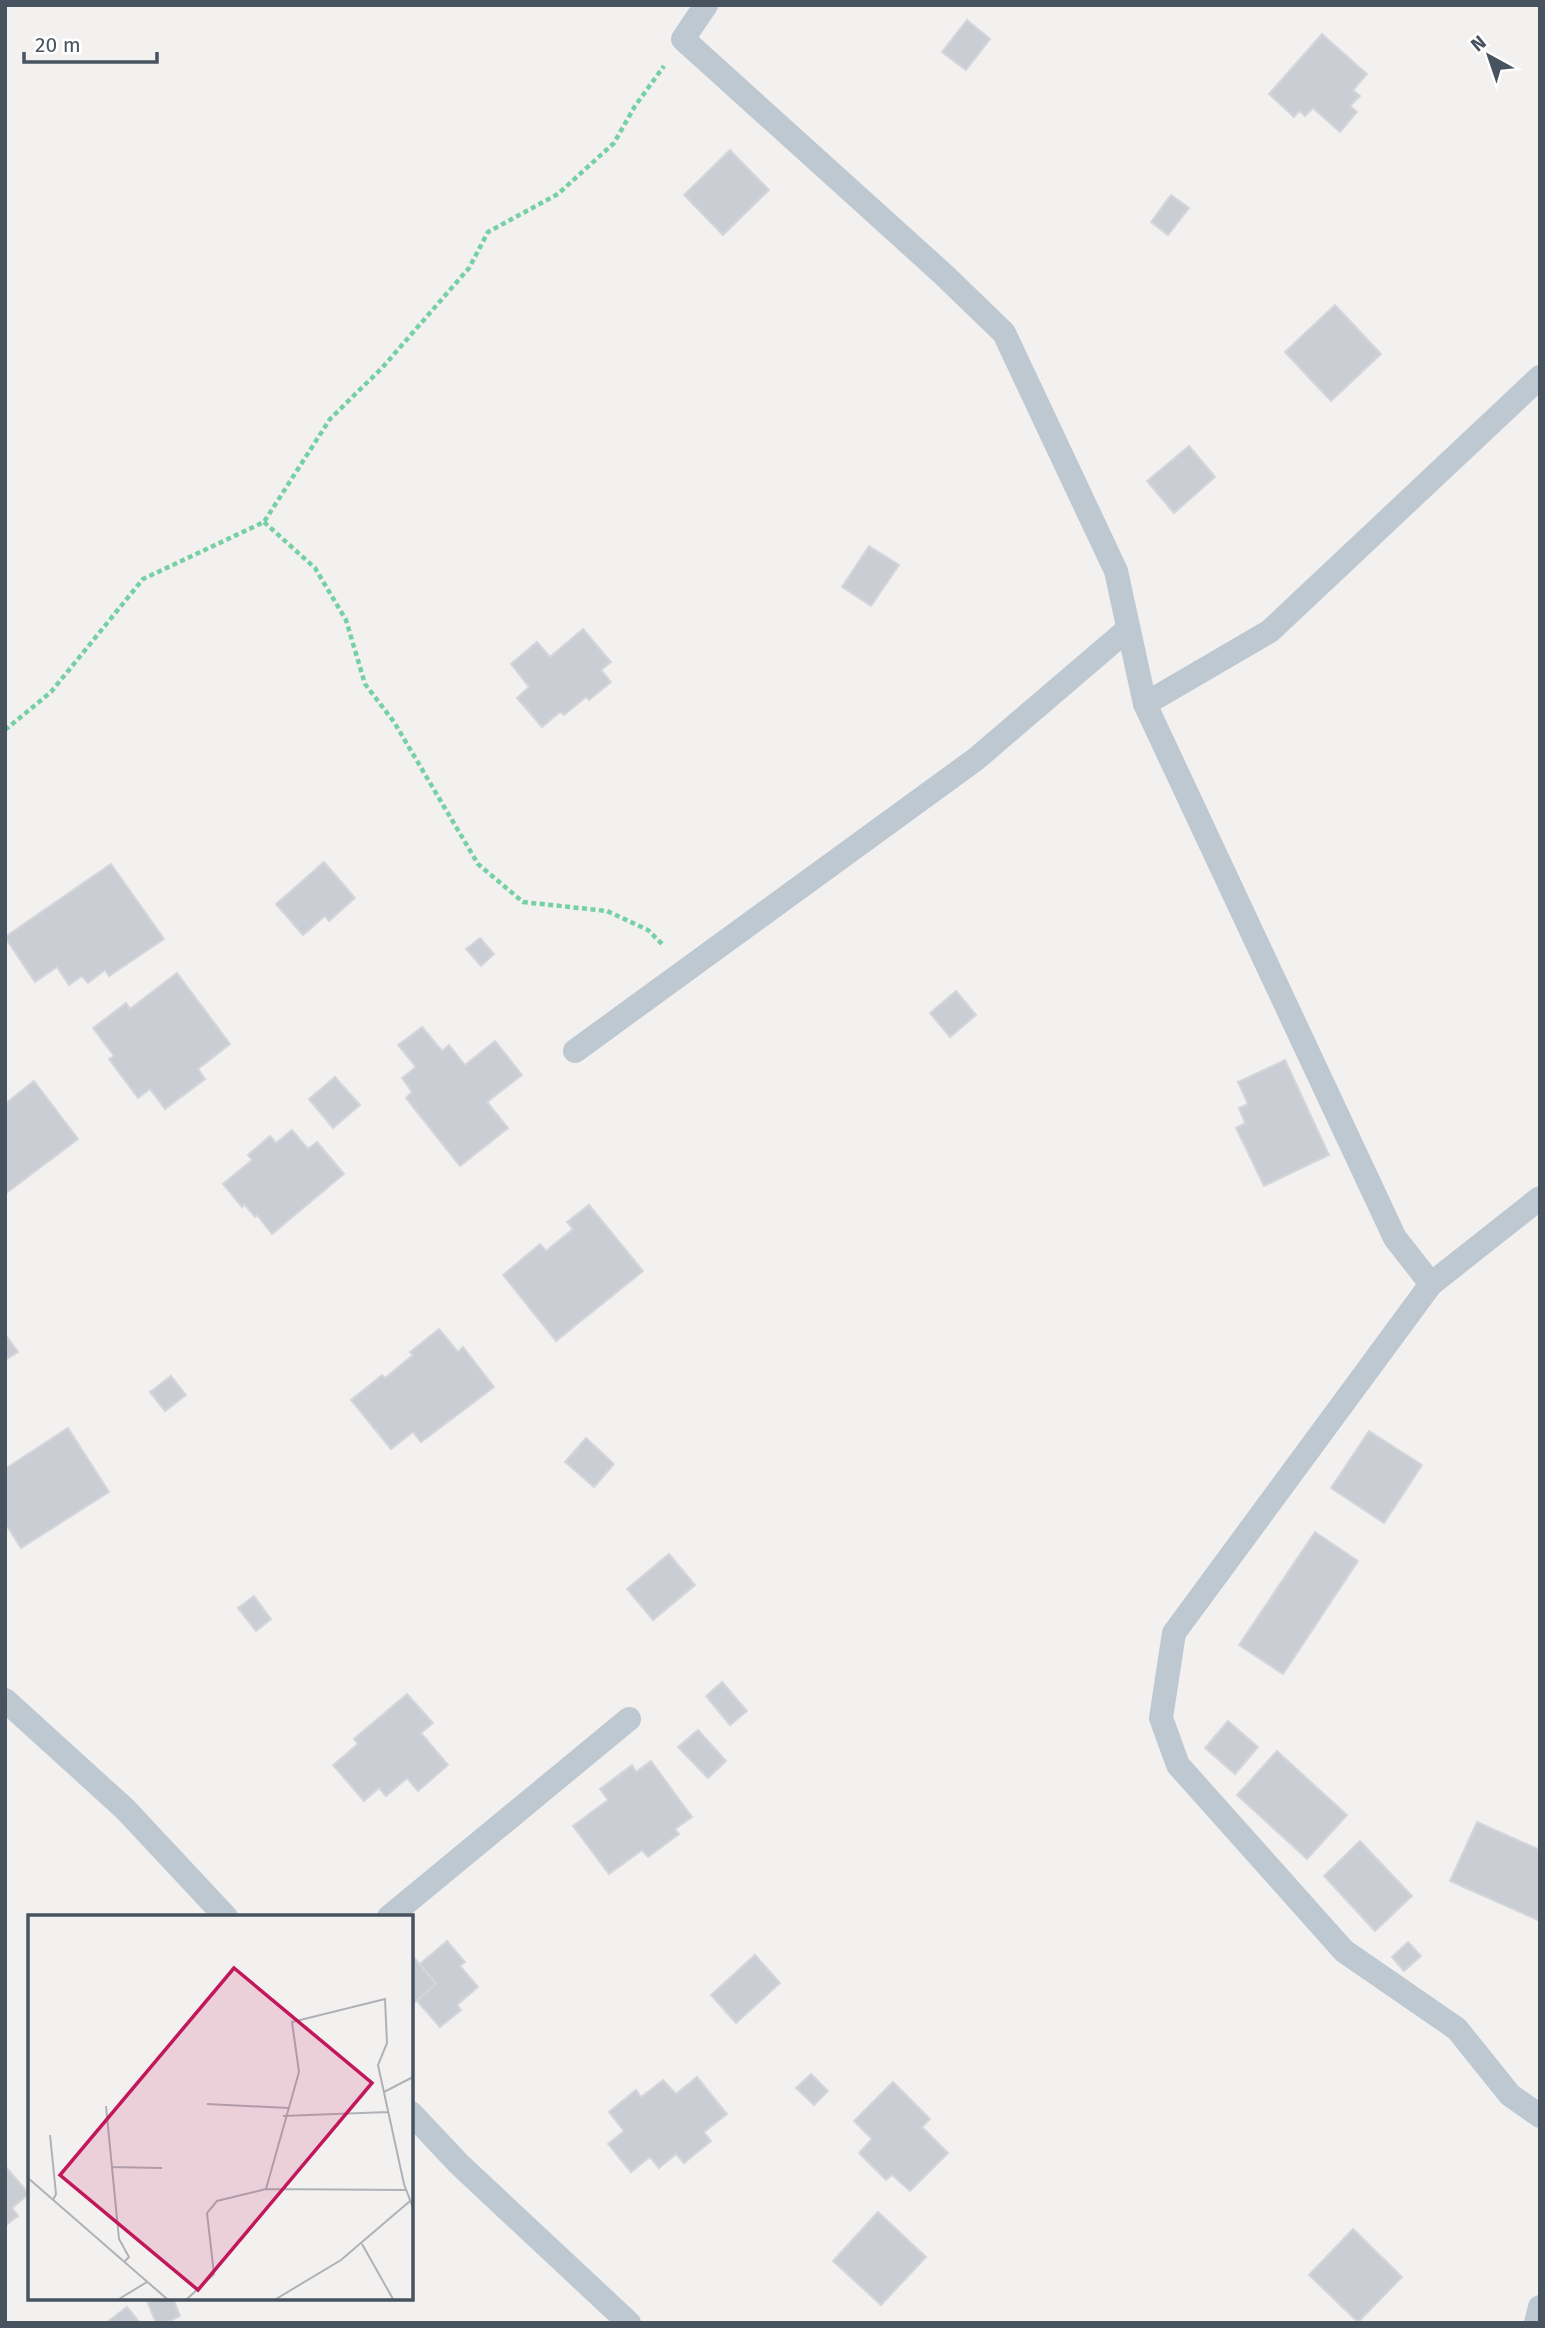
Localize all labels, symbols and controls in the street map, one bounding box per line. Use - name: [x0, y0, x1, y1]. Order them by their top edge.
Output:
- scale bar: [24, 21, 158, 65]
- north arrow: [1454, 21, 1524, 91]
- text: N: [1466, 30, 1491, 56]
- text: 20 m: [35, 32, 81, 58]
- inset map: [28, 1915, 413, 2300]

